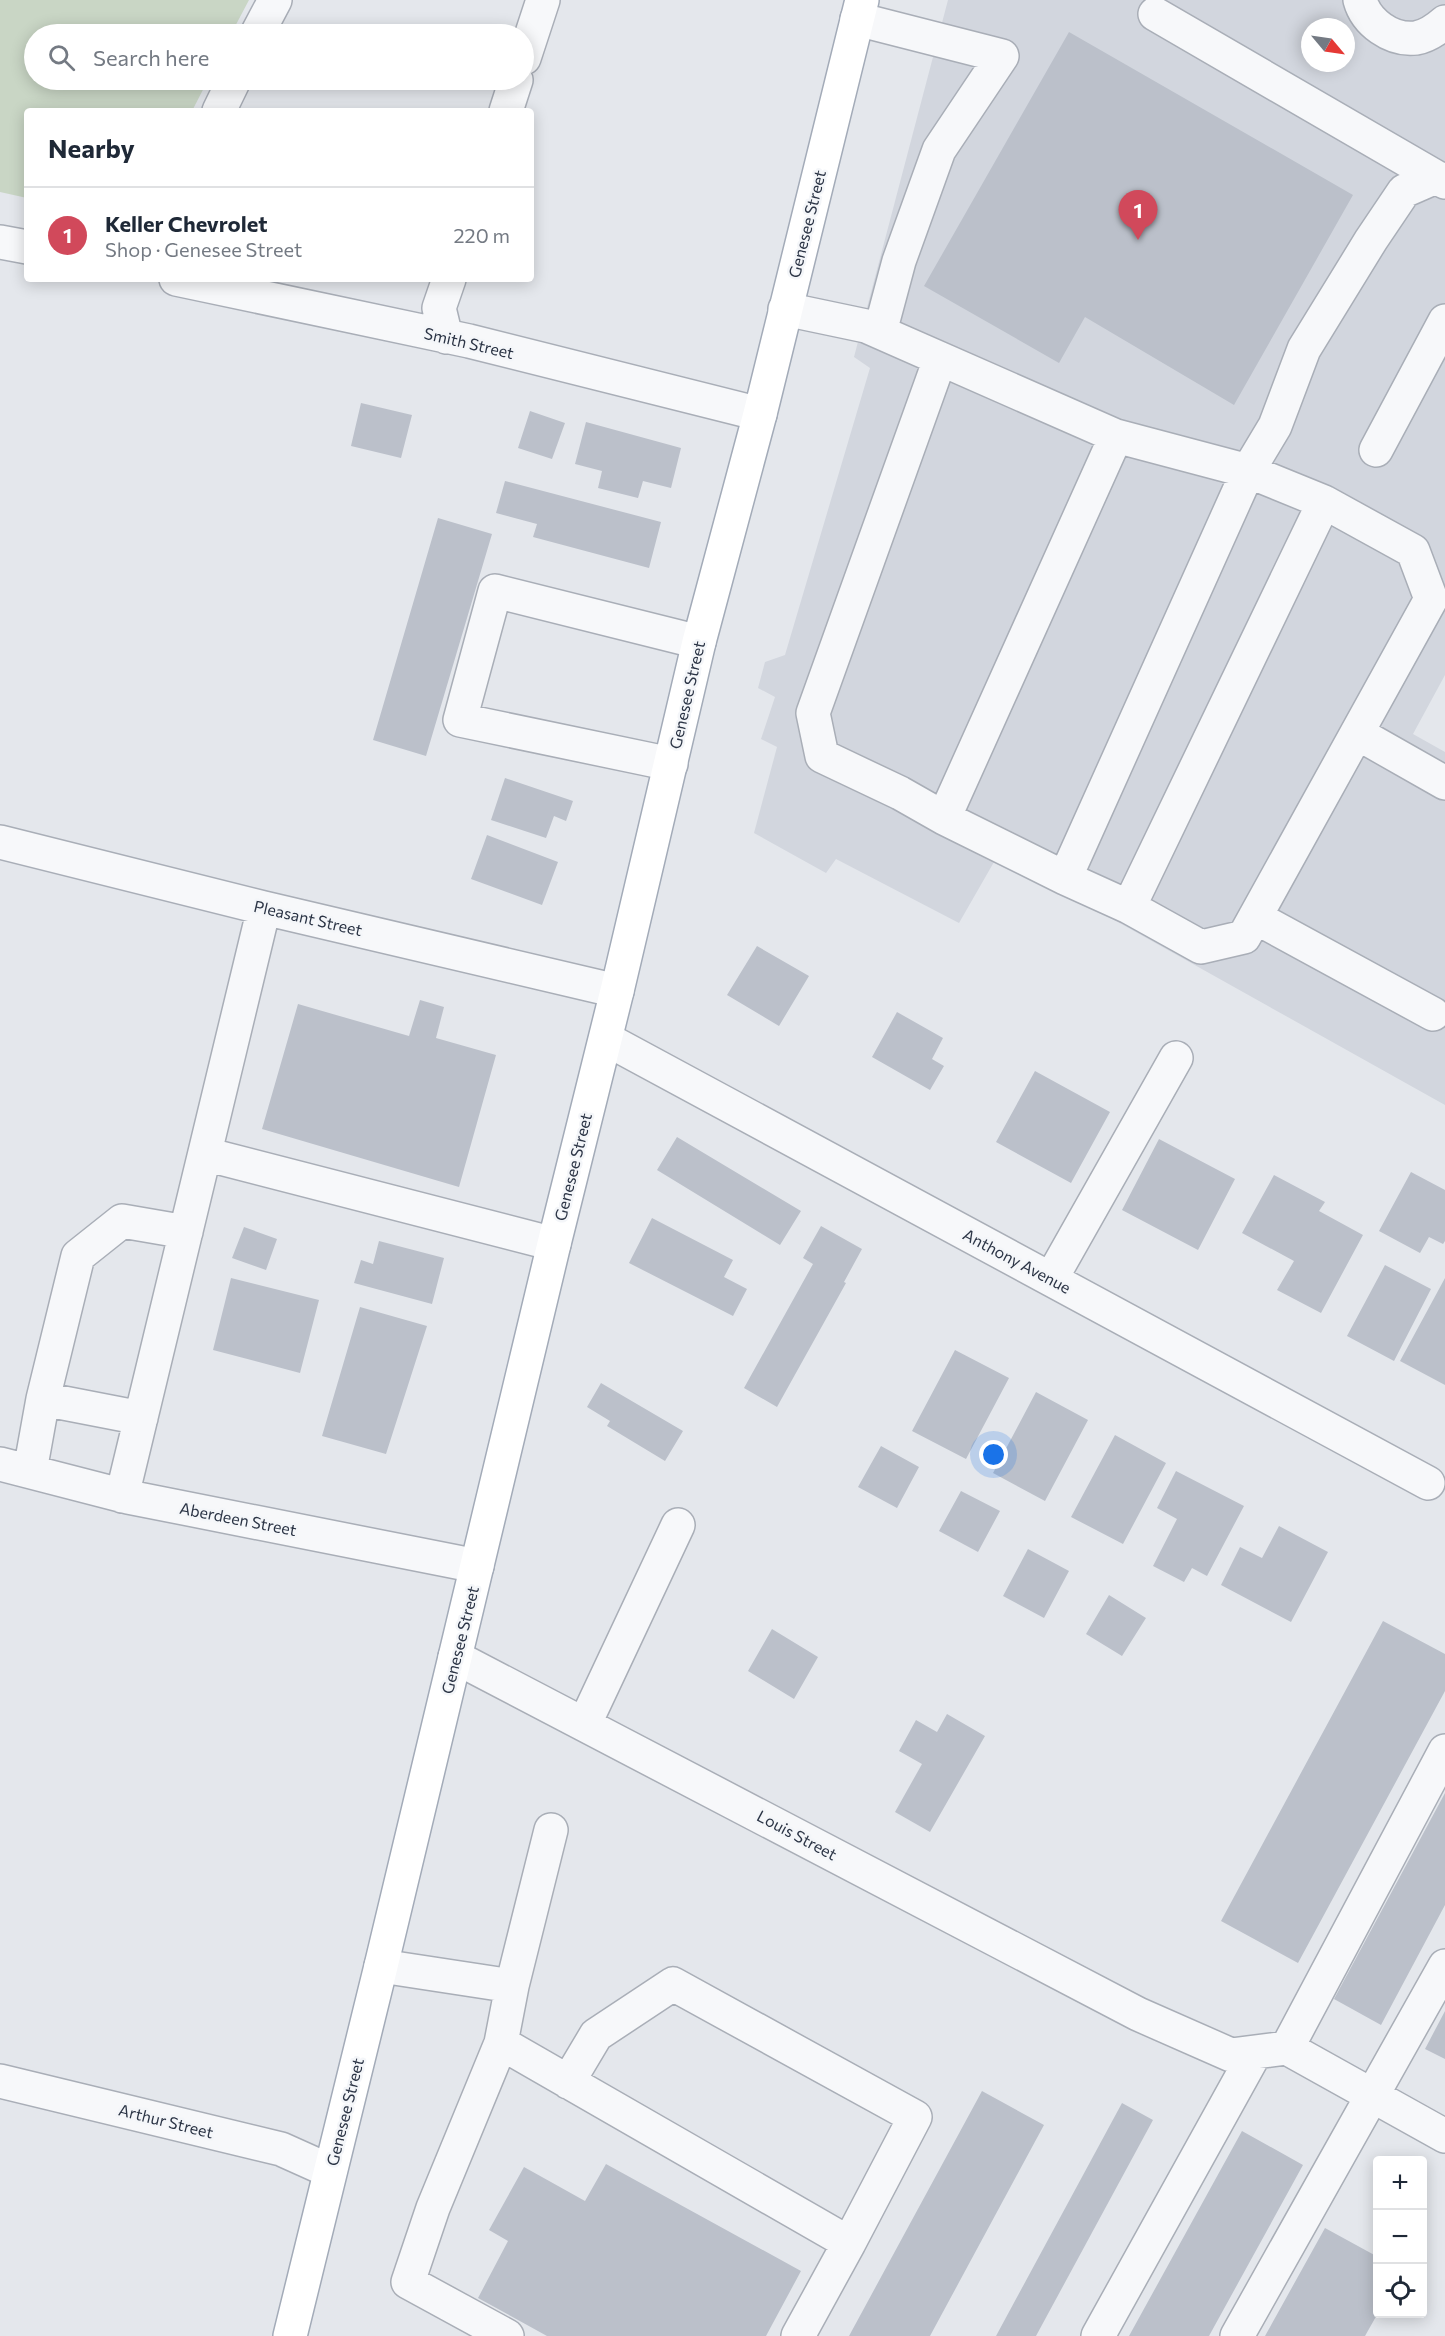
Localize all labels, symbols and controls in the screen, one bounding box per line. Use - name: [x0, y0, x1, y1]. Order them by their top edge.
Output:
- north arrow: [1301, 18, 1355, 72]
- search box: [24, 24, 534, 90]
- icon: search: [45, 41, 78, 74]
- text: Search here: [93, 44, 209, 71]
- text: Nearby: [48, 132, 135, 163]
- street label: Genesee Street: [784, 168, 829, 280]
- pin: 1: [1118, 190, 1158, 240]
- text: Keller Chevrolet: [105, 210, 268, 237]
- text: 1: [63, 223, 72, 247]
- text: 220 m: [454, 223, 510, 247]
- text: Shop · Genesee Street: [105, 237, 302, 261]
- street label: Smith Street: [422, 323, 516, 362]
- street label: Genesee Street: [665, 639, 708, 751]
- street label: Pleasant Street: [252, 896, 365, 939]
- street label: Genesee Street: [550, 1111, 595, 1223]
- street label: Anthony Avenue: [960, 1224, 1074, 1297]
- your location: [979, 1440, 1008, 1469]
- street label: Aberdeen Street: [178, 1498, 299, 1539]
- street label: Genesee Street: [437, 1584, 482, 1696]
- street label: Louis Street: [754, 1806, 841, 1864]
- street label: Genesee Street: [322, 2056, 367, 2168]
- street label: Arthur Street: [117, 2100, 216, 2142]
- map controls: [1373, 2156, 1427, 2318]
- button: +: [1373, 2156, 1427, 2210]
- button: −: [1373, 2210, 1427, 2264]
- button: locate: [1373, 2264, 1427, 2318]

